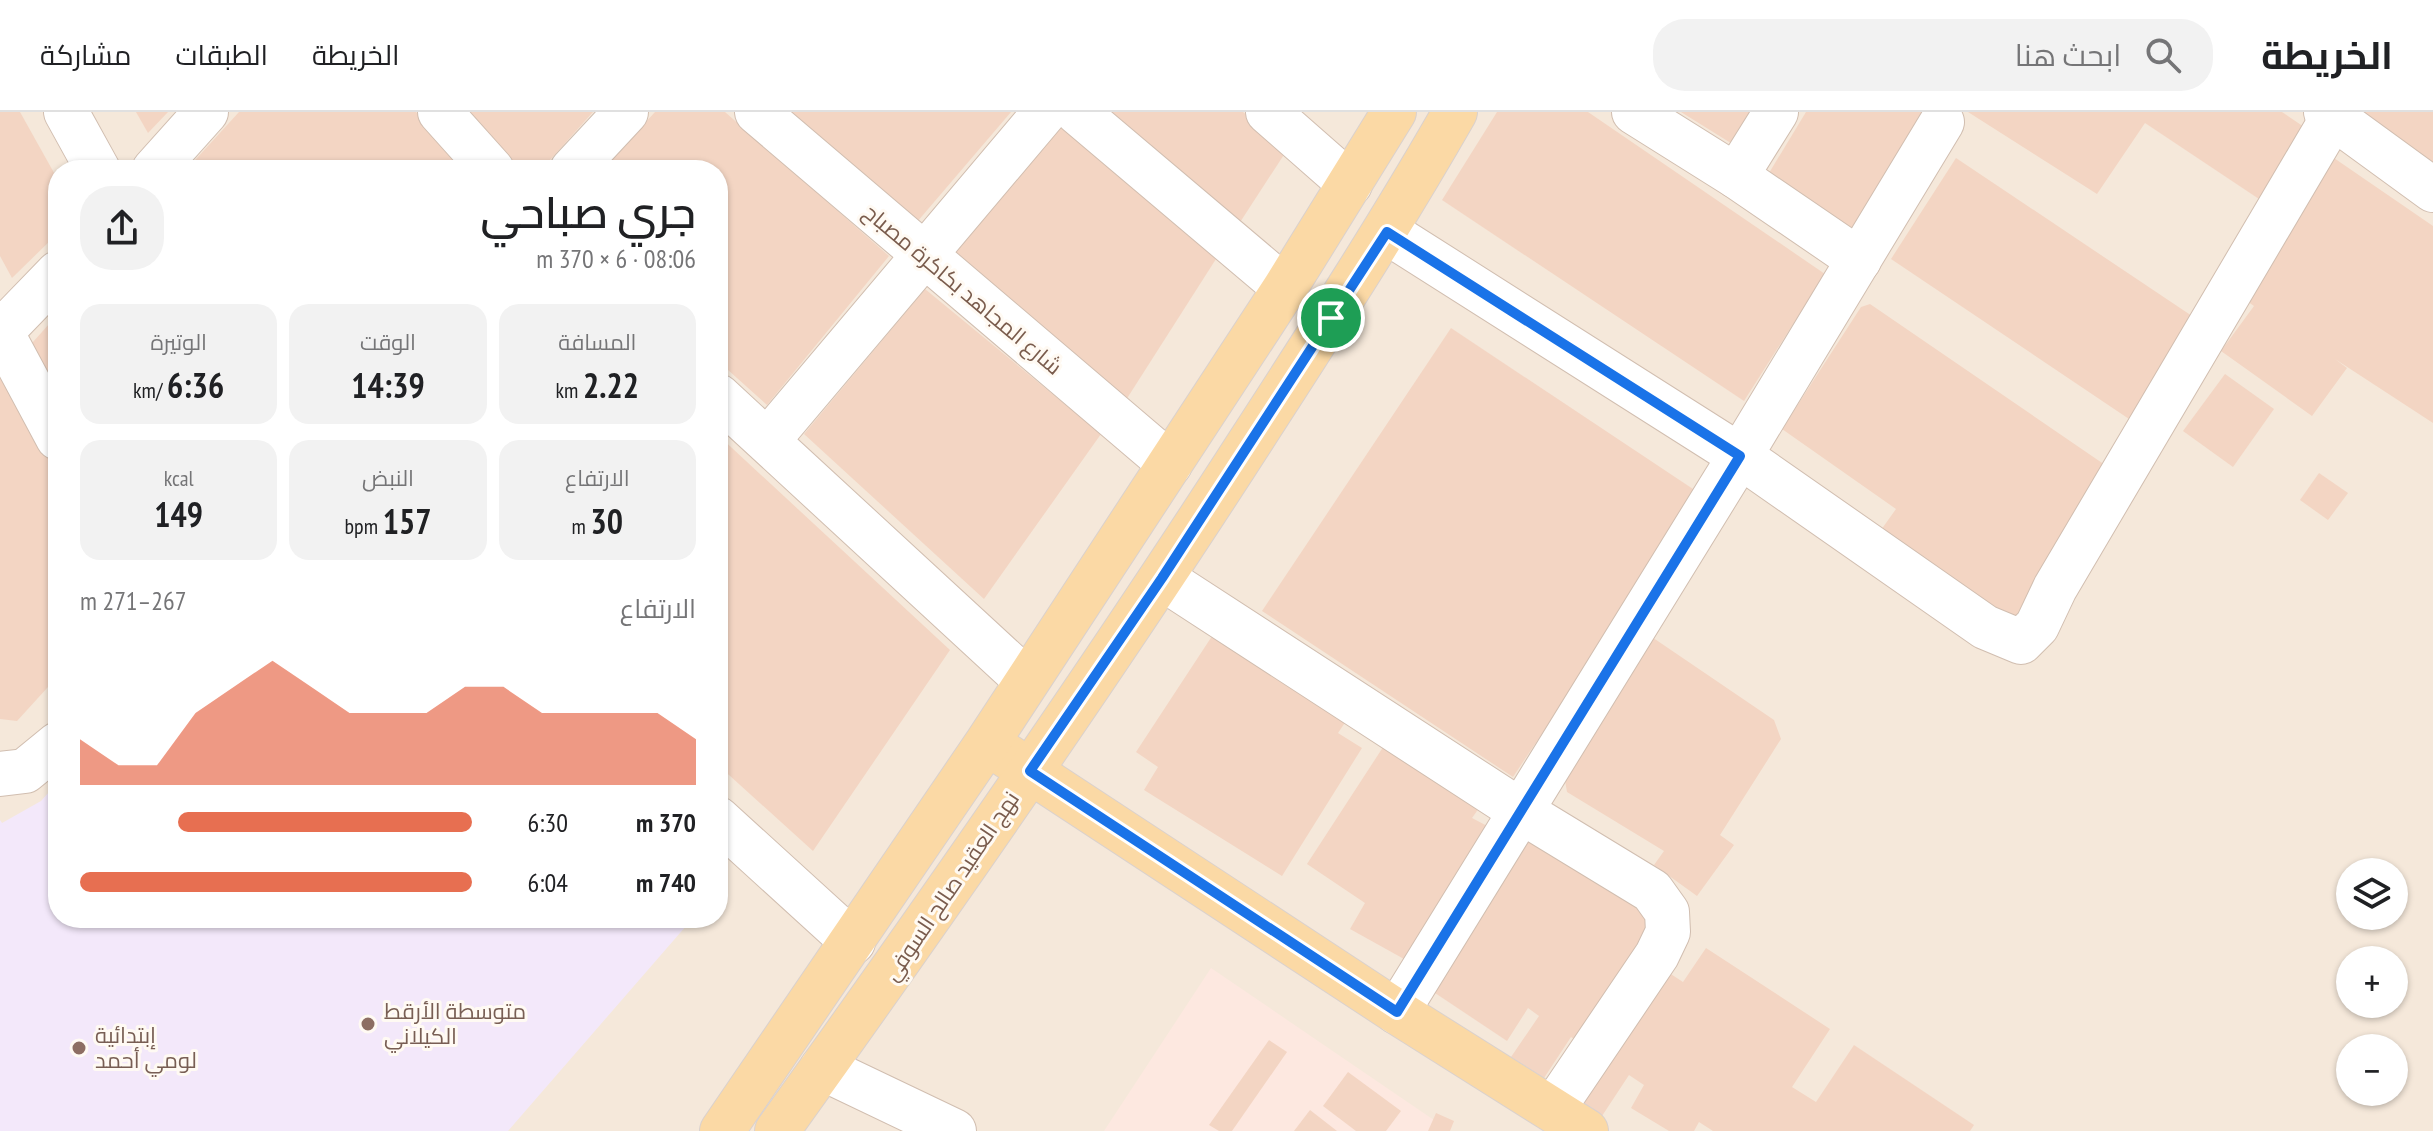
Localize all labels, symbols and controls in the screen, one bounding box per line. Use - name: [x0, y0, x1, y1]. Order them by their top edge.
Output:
- search box: [1653, 19, 2213, 91]
- text: الخريطة: [2261, 30, 2393, 79]
- icon: search: [2141, 33, 2185, 77]
- text: ابحث هنا: [2015, 35, 2121, 74]
- text: مشاركة: [40, 36, 131, 73]
- text: الطبقات: [175, 36, 268, 73]
- text: الخريطة: [312, 36, 399, 73]
- text: جري صباحي: [481, 183, 696, 240]
- button: share: [80, 186, 164, 270]
- street label: شارع المجاهد بكاكرة مصباح: [857, 198, 1068, 381]
- text: 08:06 · 6 × 370 m: [536, 242, 696, 275]
- pin: [1297, 284, 1365, 352]
- icon: arrive: [1309, 296, 1353, 340]
- text: الوتيرة: [150, 328, 207, 356]
- text: الوقت: [360, 328, 416, 356]
- text: المسافة: [558, 328, 636, 356]
- text: 6:36: [167, 363, 224, 407]
- text: 14:39: [351, 363, 425, 407]
- text: 2.22: [583, 363, 639, 407]
- text: /km: [133, 376, 167, 404]
- text: km: [556, 376, 583, 404]
- text: kcal: [164, 464, 194, 492]
- text: النبض: [362, 464, 414, 492]
- text: الارتفاع: [565, 464, 630, 492]
- text: 149: [154, 492, 203, 536]
- text: 157: [383, 499, 431, 543]
- text: 30: [591, 499, 623, 543]
- text: bpm: [345, 512, 383, 540]
- text: m: [572, 512, 591, 540]
- text: 267–271 m: [80, 584, 186, 617]
- text: الارتفاع: [620, 592, 696, 625]
- street label: نهج العقيد صالح السوفي: [877, 786, 1027, 988]
- text: 6:30: [528, 806, 568, 839]
- text: 370 m: [636, 806, 696, 839]
- map controls: [2336, 858, 2408, 1106]
- button: layers: [2336, 858, 2408, 930]
- text: 6:04: [528, 866, 568, 899]
- text: 740 m: [636, 866, 696, 899]
- button: +: [2336, 946, 2408, 1018]
- place label: متوسطة الأرقط الكيلاني: [384, 997, 526, 1053]
- marker: متوسطة الأرقط الكيلاني: [359, 1015, 377, 1033]
- place label: إبتدائية لومي أحمد: [95, 1021, 197, 1077]
- button: −: [2336, 1034, 2408, 1106]
- marker: إبتدائية لومي أحمد: [70, 1039, 88, 1057]

